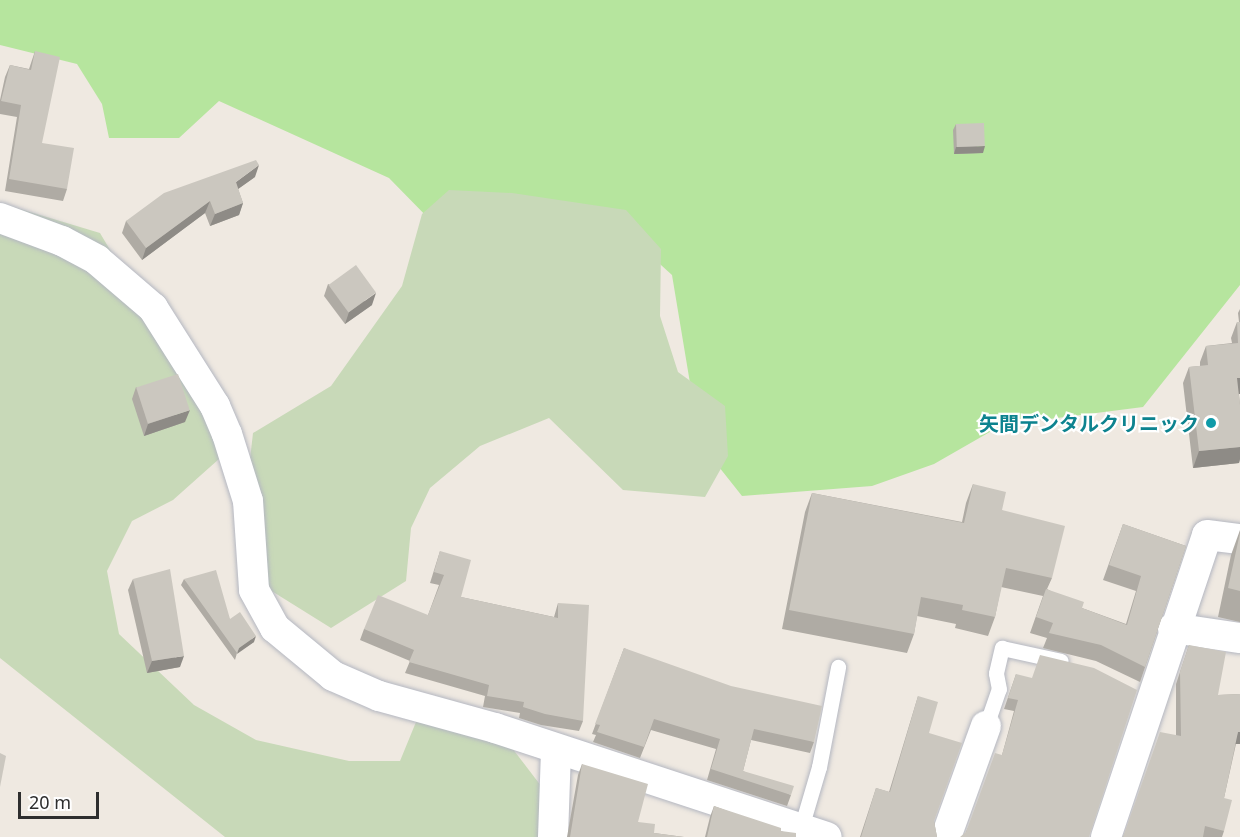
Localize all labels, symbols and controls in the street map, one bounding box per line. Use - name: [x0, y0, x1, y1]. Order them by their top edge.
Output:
- place label: 矢間デンタルクリニック: [979, 411, 1199, 435]
- marker: 矢間デンタルクリニック: [1204, 416, 1218, 430]
- scale bar: [21, 780, 102, 818]
- text: 20 m: [29, 790, 71, 814]

